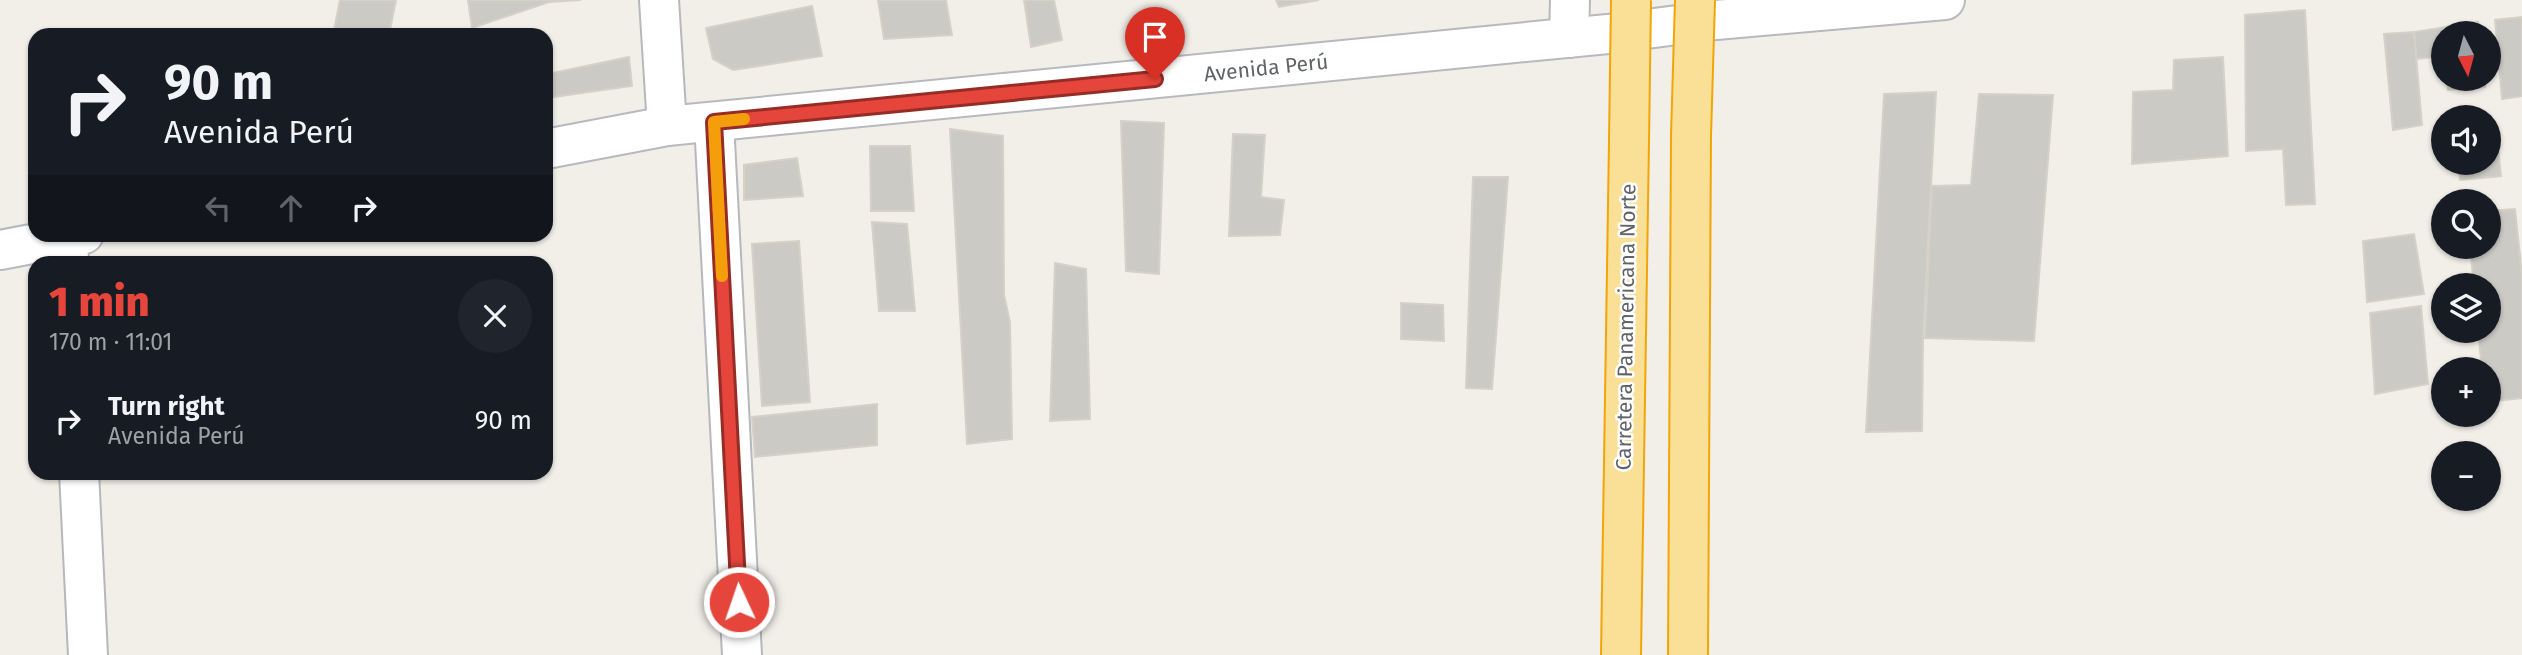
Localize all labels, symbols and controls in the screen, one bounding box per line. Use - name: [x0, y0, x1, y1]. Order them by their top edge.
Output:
- pin: [1125, 7, 1185, 79]
- icon: arrive: [1136, 18, 1174, 56]
- north arrow: [2431, 21, 2501, 91]
- map controls: [2431, 21, 2501, 511]
- street label: Avenida Perú: [1203, 49, 1329, 87]
- text: 90 m: [164, 53, 273, 112]
- icon: right: [49, 56, 140, 147]
- button: sound: [2431, 105, 2501, 175]
- text: Avenida Perú: [164, 113, 354, 151]
- street label: Carretera Panamericana Norte: [1611, 183, 1641, 471]
- icon: left: [199, 189, 237, 227]
- icon: ahead: [272, 189, 310, 227]
- icon: right: [345, 189, 383, 227]
- button: search: [2431, 189, 2501, 259]
- button: layers: [2431, 273, 2501, 343]
- text: 1 min: [49, 277, 150, 327]
- button: close: [458, 279, 532, 353]
- text: 170 m · 11:01: [49, 328, 173, 356]
- button: +: [2431, 357, 2501, 427]
- text: Turn right: [108, 391, 225, 422]
- icon: right: [49, 402, 87, 440]
- text: 90 m: [475, 405, 532, 436]
- text: Avenida Perú: [108, 422, 245, 450]
- button: −: [2431, 441, 2501, 511]
- position arrow: [702, 565, 776, 639]

